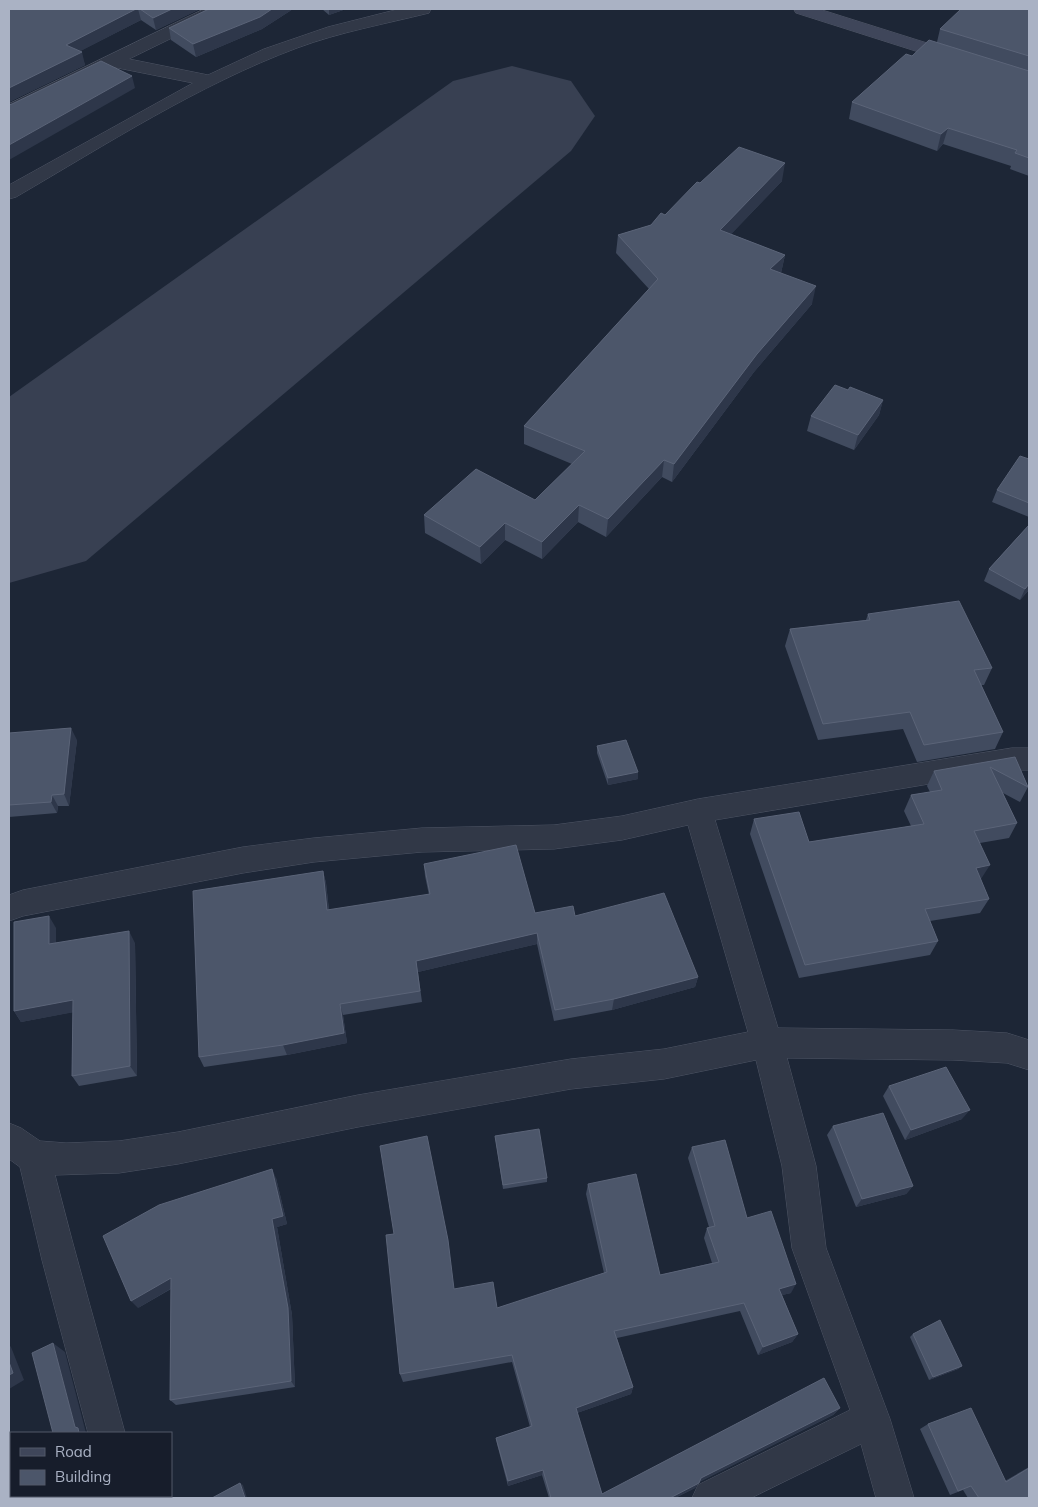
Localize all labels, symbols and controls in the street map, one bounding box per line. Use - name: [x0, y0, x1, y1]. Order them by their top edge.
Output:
- legend: [10, 1432, 172, 1497]
- text: Road: [55, 1442, 92, 1461]
- text: Building: [55, 1467, 111, 1486]

